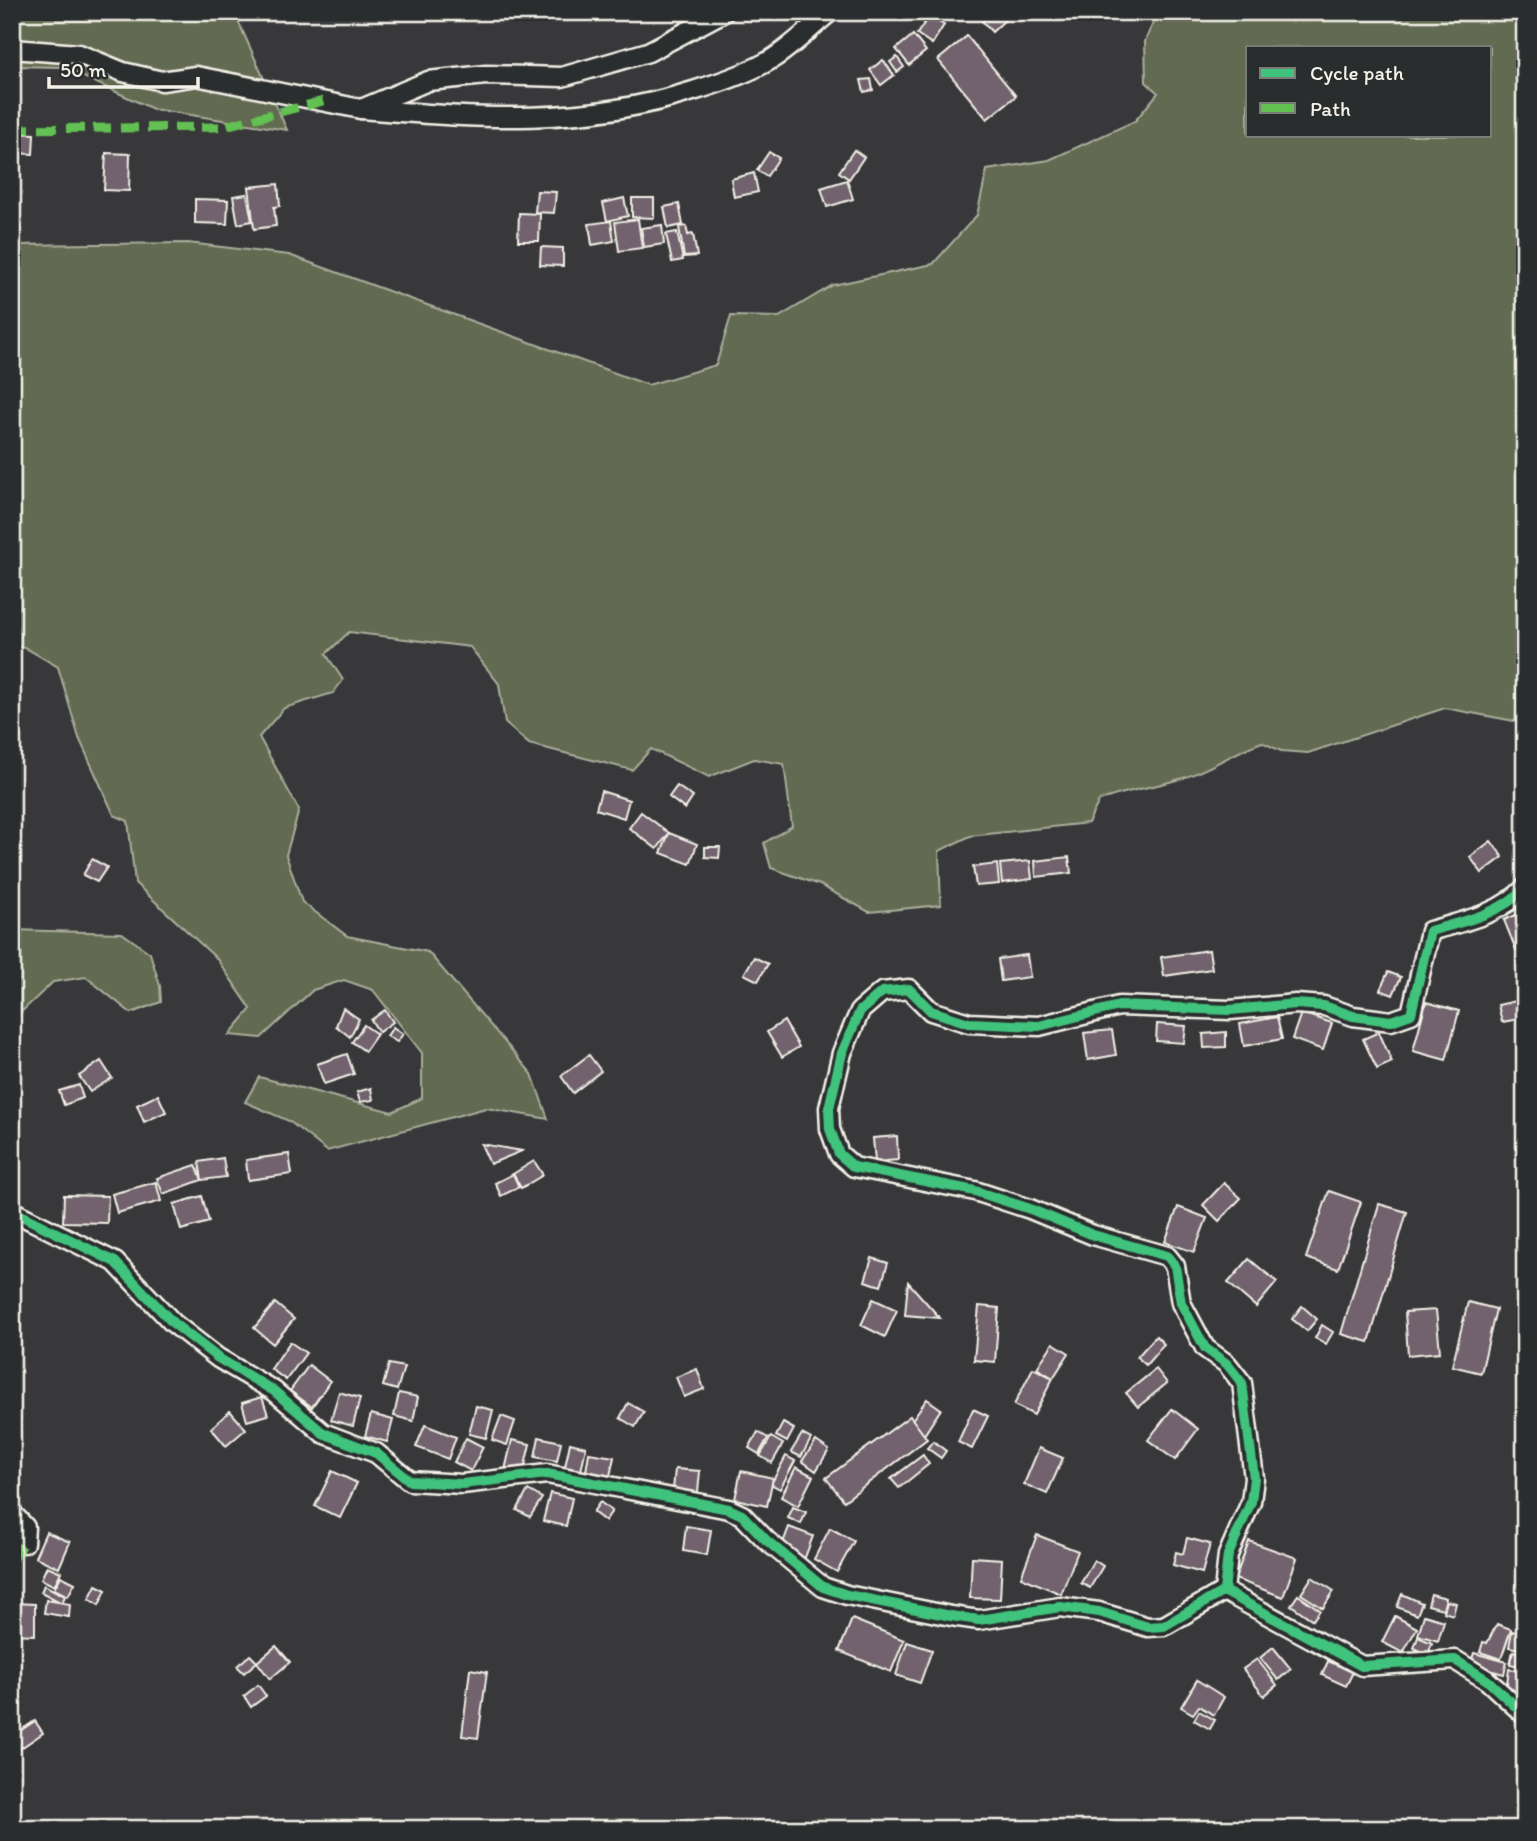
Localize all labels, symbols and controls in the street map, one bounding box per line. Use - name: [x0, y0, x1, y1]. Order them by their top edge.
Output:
- scale bar: [49, 46, 198, 90]
- legend: [1246, 46, 1492, 136]
- text: 50 m: [60, 57, 107, 82]
- text: Cycle path: [1310, 60, 1404, 85]
- text: Path: [1310, 96, 1351, 121]

